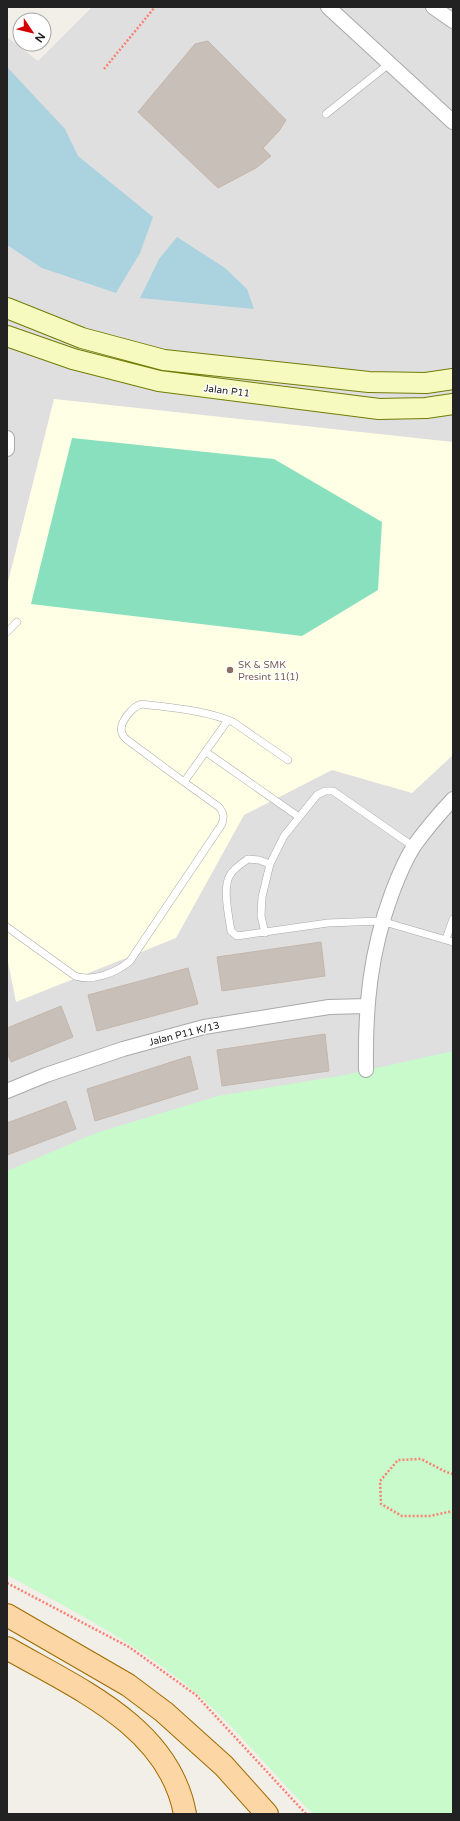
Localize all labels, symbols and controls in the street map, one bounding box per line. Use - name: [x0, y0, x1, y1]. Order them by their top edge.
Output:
- north arrow: [12, 12, 52, 52]
- text: N: [32, 30, 48, 45]
- street label: Jalan P11: [203, 382, 251, 400]
- place label: SK & SMK Presint 11(1): [238, 659, 299, 683]
- marker: SK & SMK Presint 11(1): [225, 665, 235, 675]
- street label: Jalan P11 K/13: [148, 1019, 221, 1049]

